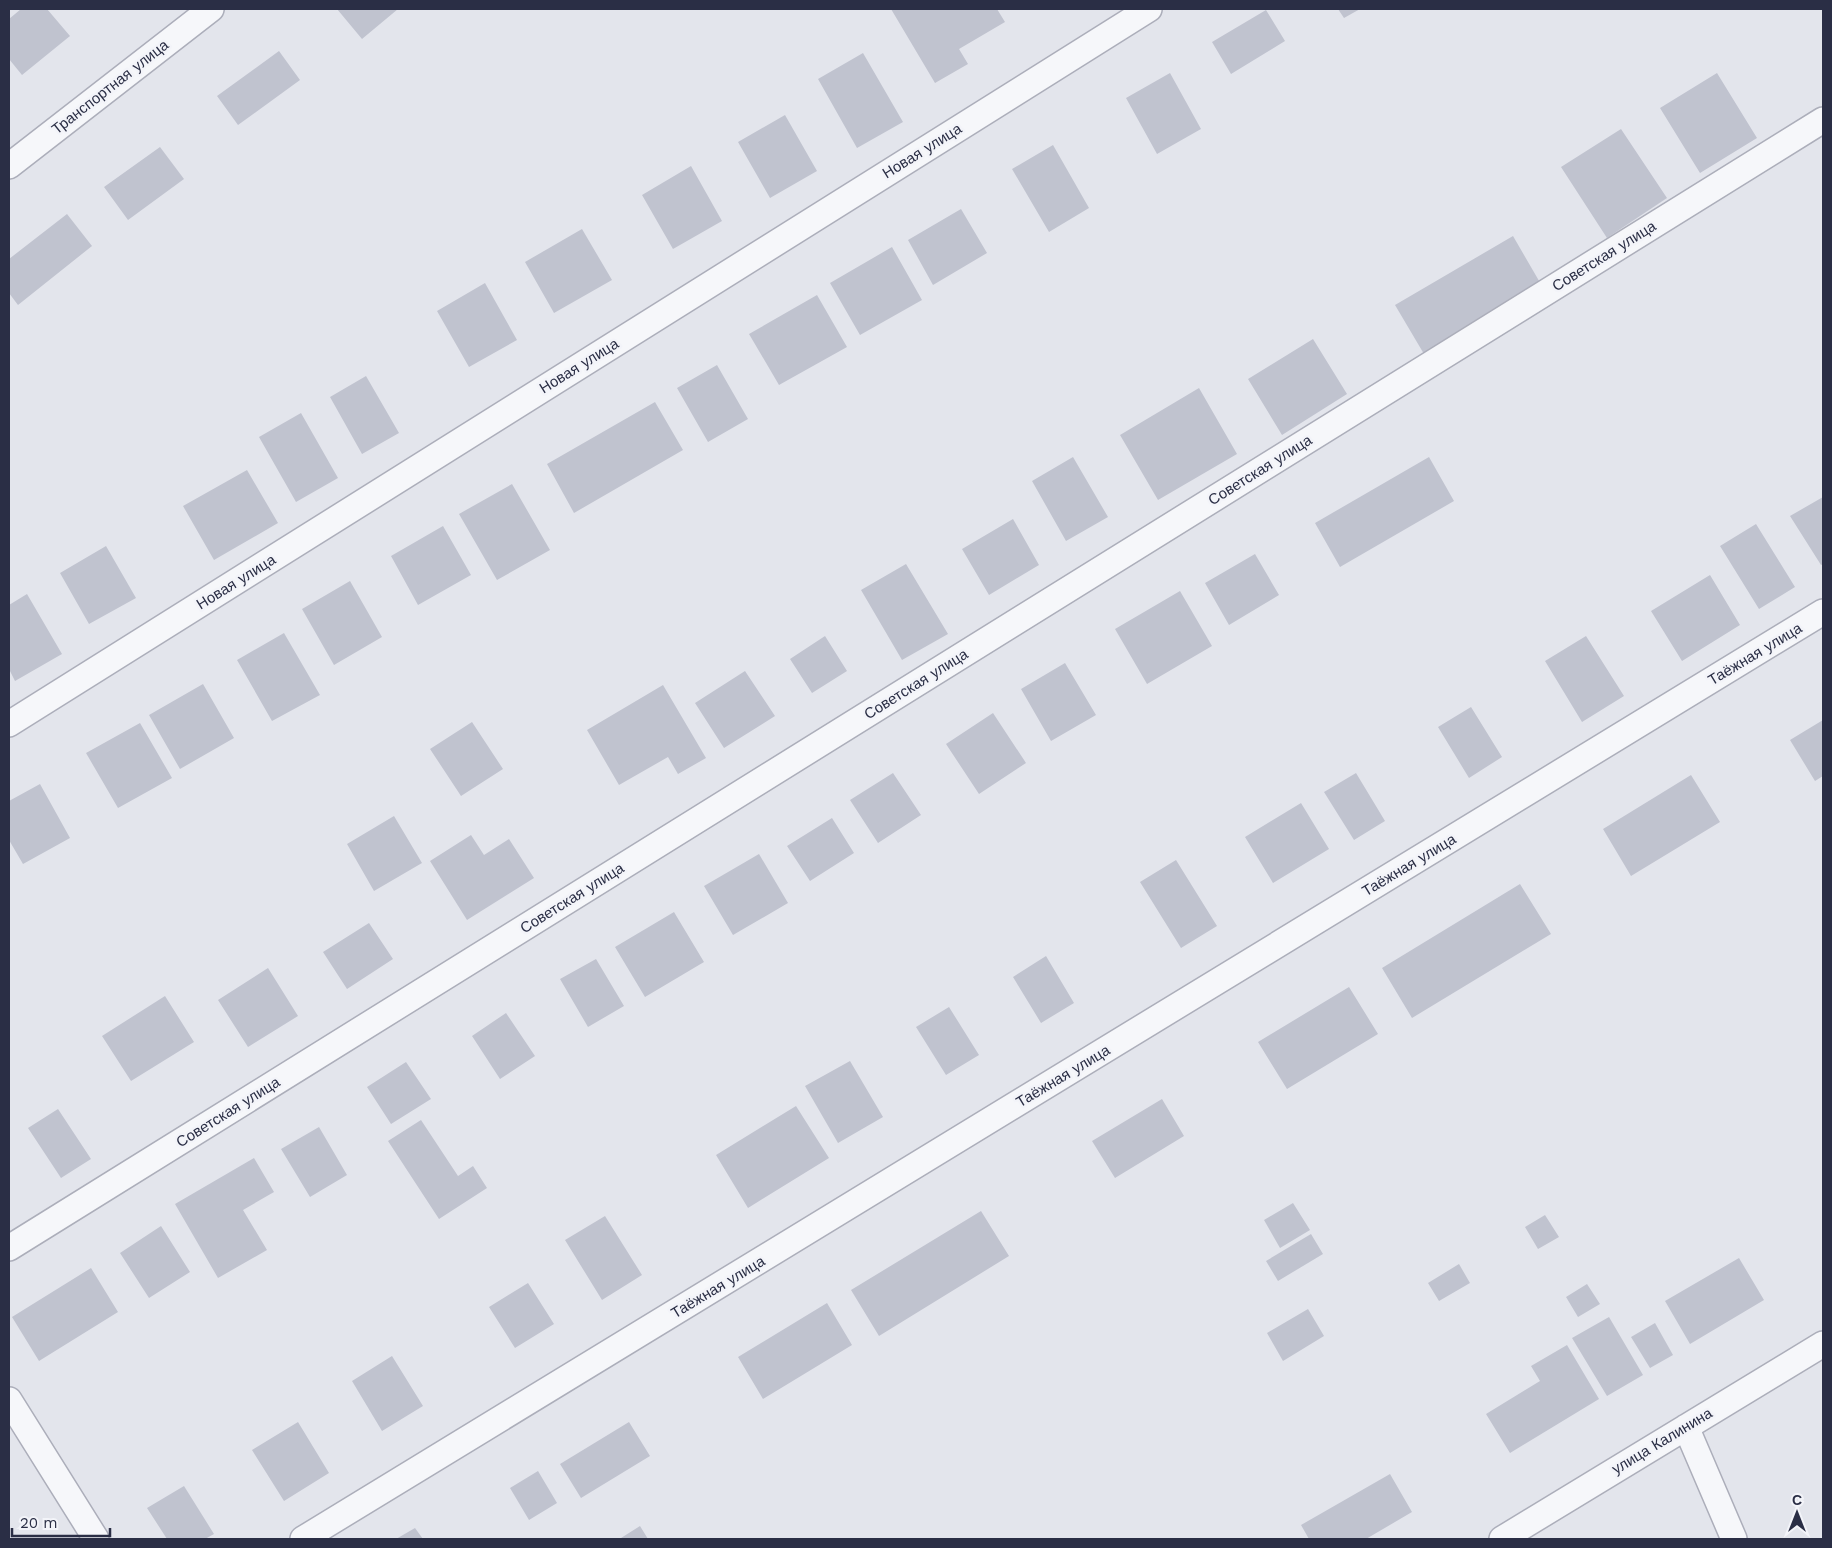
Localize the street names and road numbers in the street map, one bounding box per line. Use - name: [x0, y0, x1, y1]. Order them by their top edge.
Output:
- street label: Транспортная улица: [48, 35, 172, 138]
- street label: Новая улица: [879, 119, 965, 182]
- street label: Советская улица: [1549, 217, 1660, 295]
- street label: Новая улица: [536, 334, 622, 397]
- street label: Советская улица: [1205, 431, 1316, 509]
- street label: Новая улица: [193, 550, 279, 613]
- street label: Таёжная улица: [1705, 619, 1806, 689]
- street label: Советская улица: [861, 645, 972, 723]
- street label: Таёжная улица: [1359, 830, 1460, 900]
- street label: Советская улица: [517, 859, 628, 937]
- street label: Таёжная улица: [1013, 1041, 1114, 1111]
- street label: Советская улица: [173, 1073, 284, 1151]
- street label: Таёжная улица: [668, 1252, 769, 1322]
- street label: улица Калинина: [1609, 1404, 1716, 1478]

